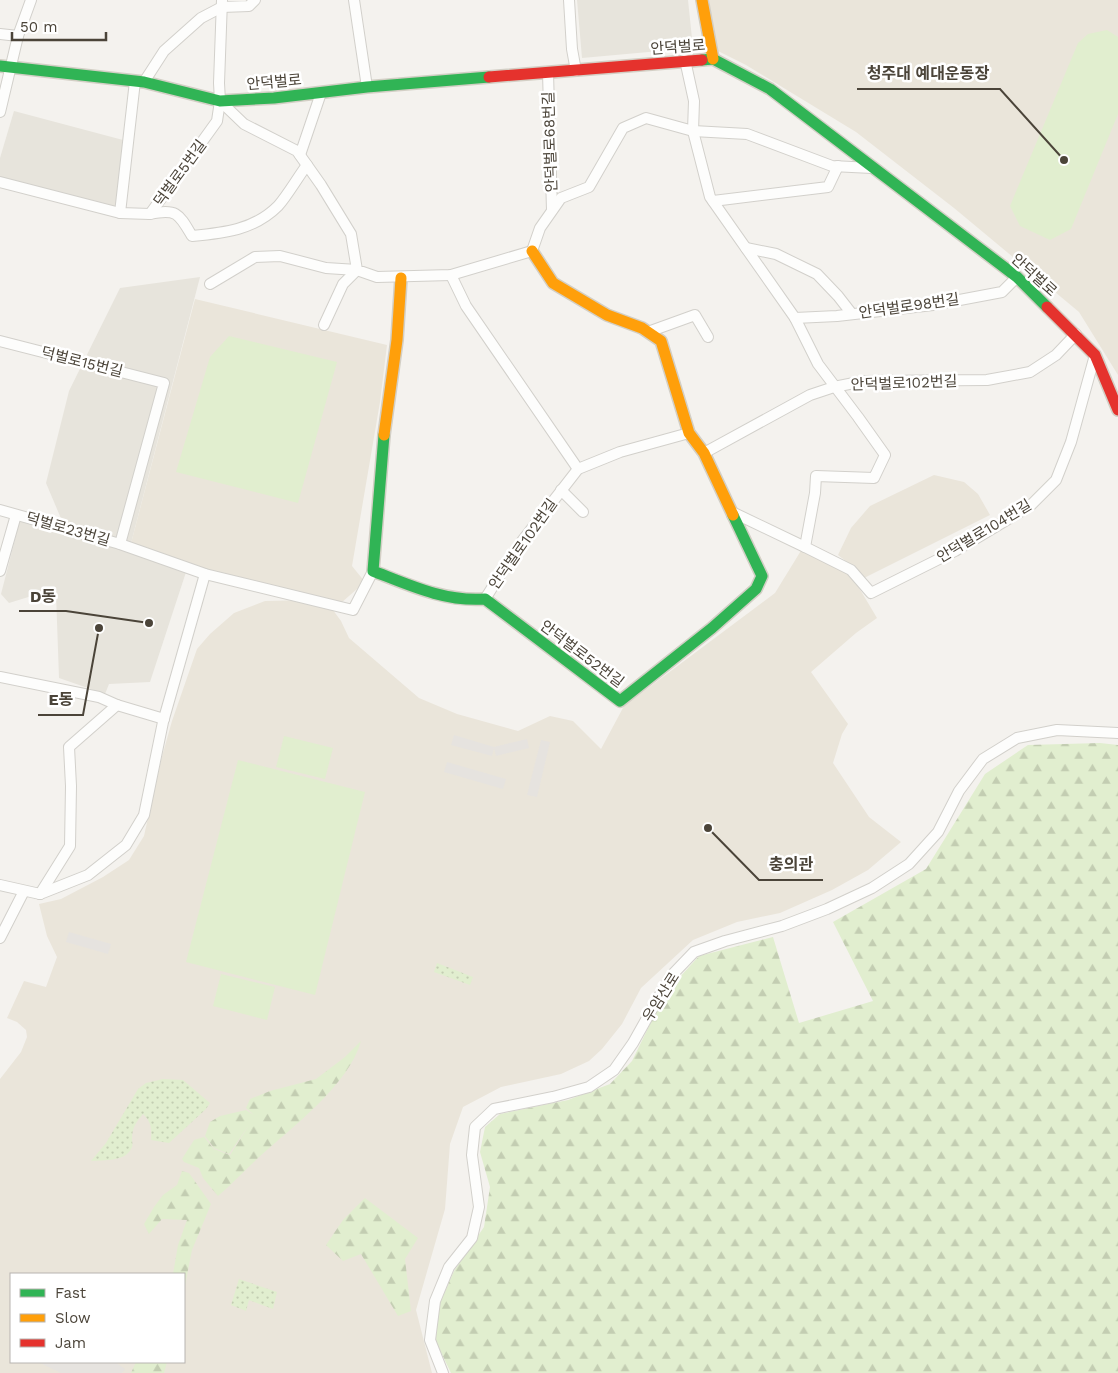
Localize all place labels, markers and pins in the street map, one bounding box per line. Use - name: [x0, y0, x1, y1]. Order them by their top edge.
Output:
- callout: 청주대 예대운동장: [857, 58, 1000, 89]
- callout: D동: [19, 580, 66, 611]
- callout: E동: [38, 684, 83, 715]
- callout: 충의관: [759, 849, 823, 880]

